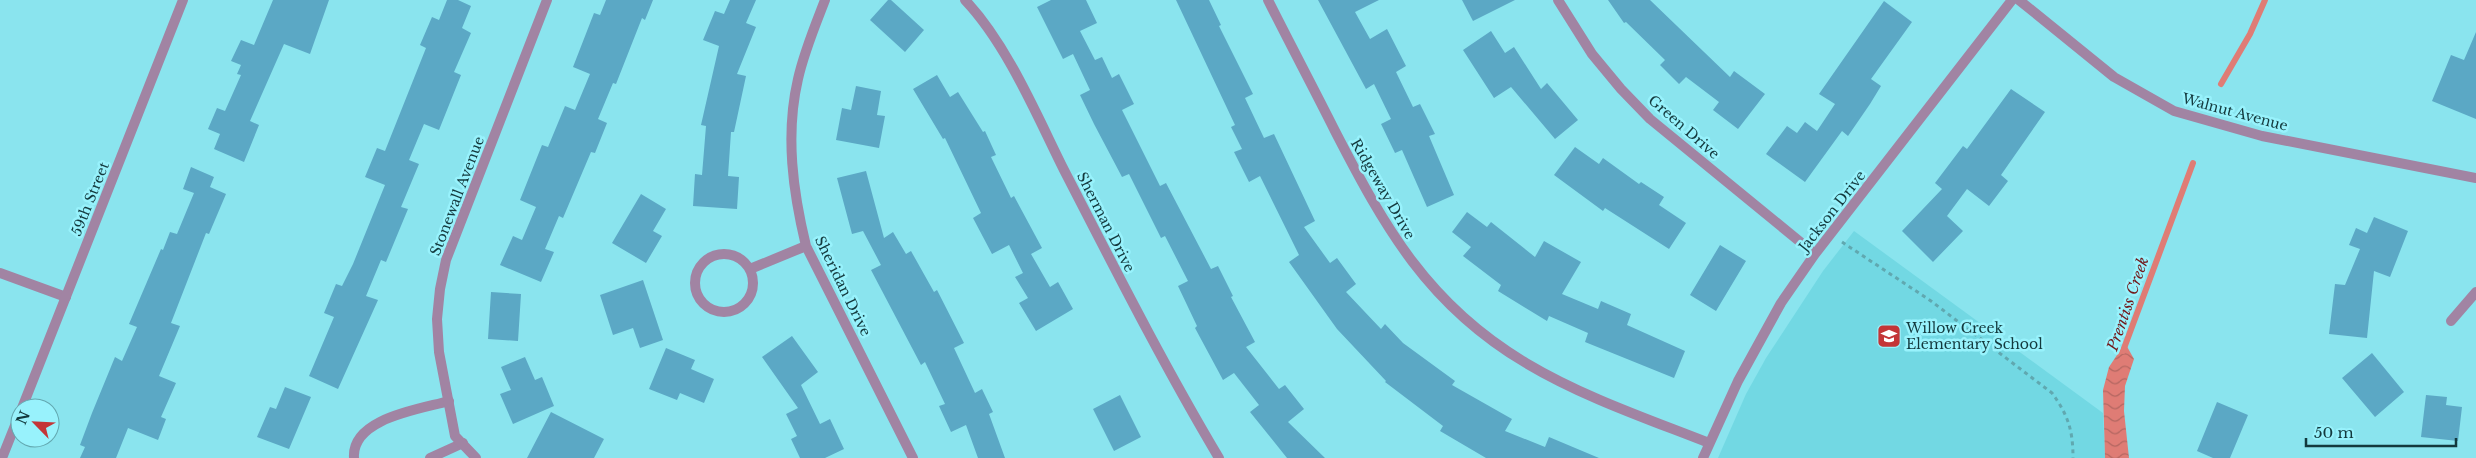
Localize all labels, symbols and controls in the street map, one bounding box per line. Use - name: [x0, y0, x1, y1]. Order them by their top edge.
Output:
- street label: Walnut Avenue: [2179, 89, 2290, 135]
- street label: Green Drive: [1645, 91, 1723, 163]
- street label: Stonewall Avenue: [426, 134, 488, 258]
- street label: Ridgeway Drive: [1347, 135, 1419, 243]
- street label: 59th Street: [67, 159, 113, 239]
- street label: Jackson Drive: [1793, 167, 1869, 257]
- street label: Sherman Drive: [1073, 169, 1139, 275]
- street label: Sheridan Drive: [811, 233, 875, 339]
- water label: Prentiss Creek: [2102, 254, 2152, 354]
- place label: Willow Creek Elementary School: [1905, 319, 2043, 353]
- school or university icon: Willow Creek Elementary School: [1876, 323, 1902, 349]
- north arrow: [10, 398, 60, 448]
- text: N: [12, 408, 34, 427]
- scale bar: [2306, 416, 2456, 448]
- text: 50 m: [2314, 423, 2354, 442]

